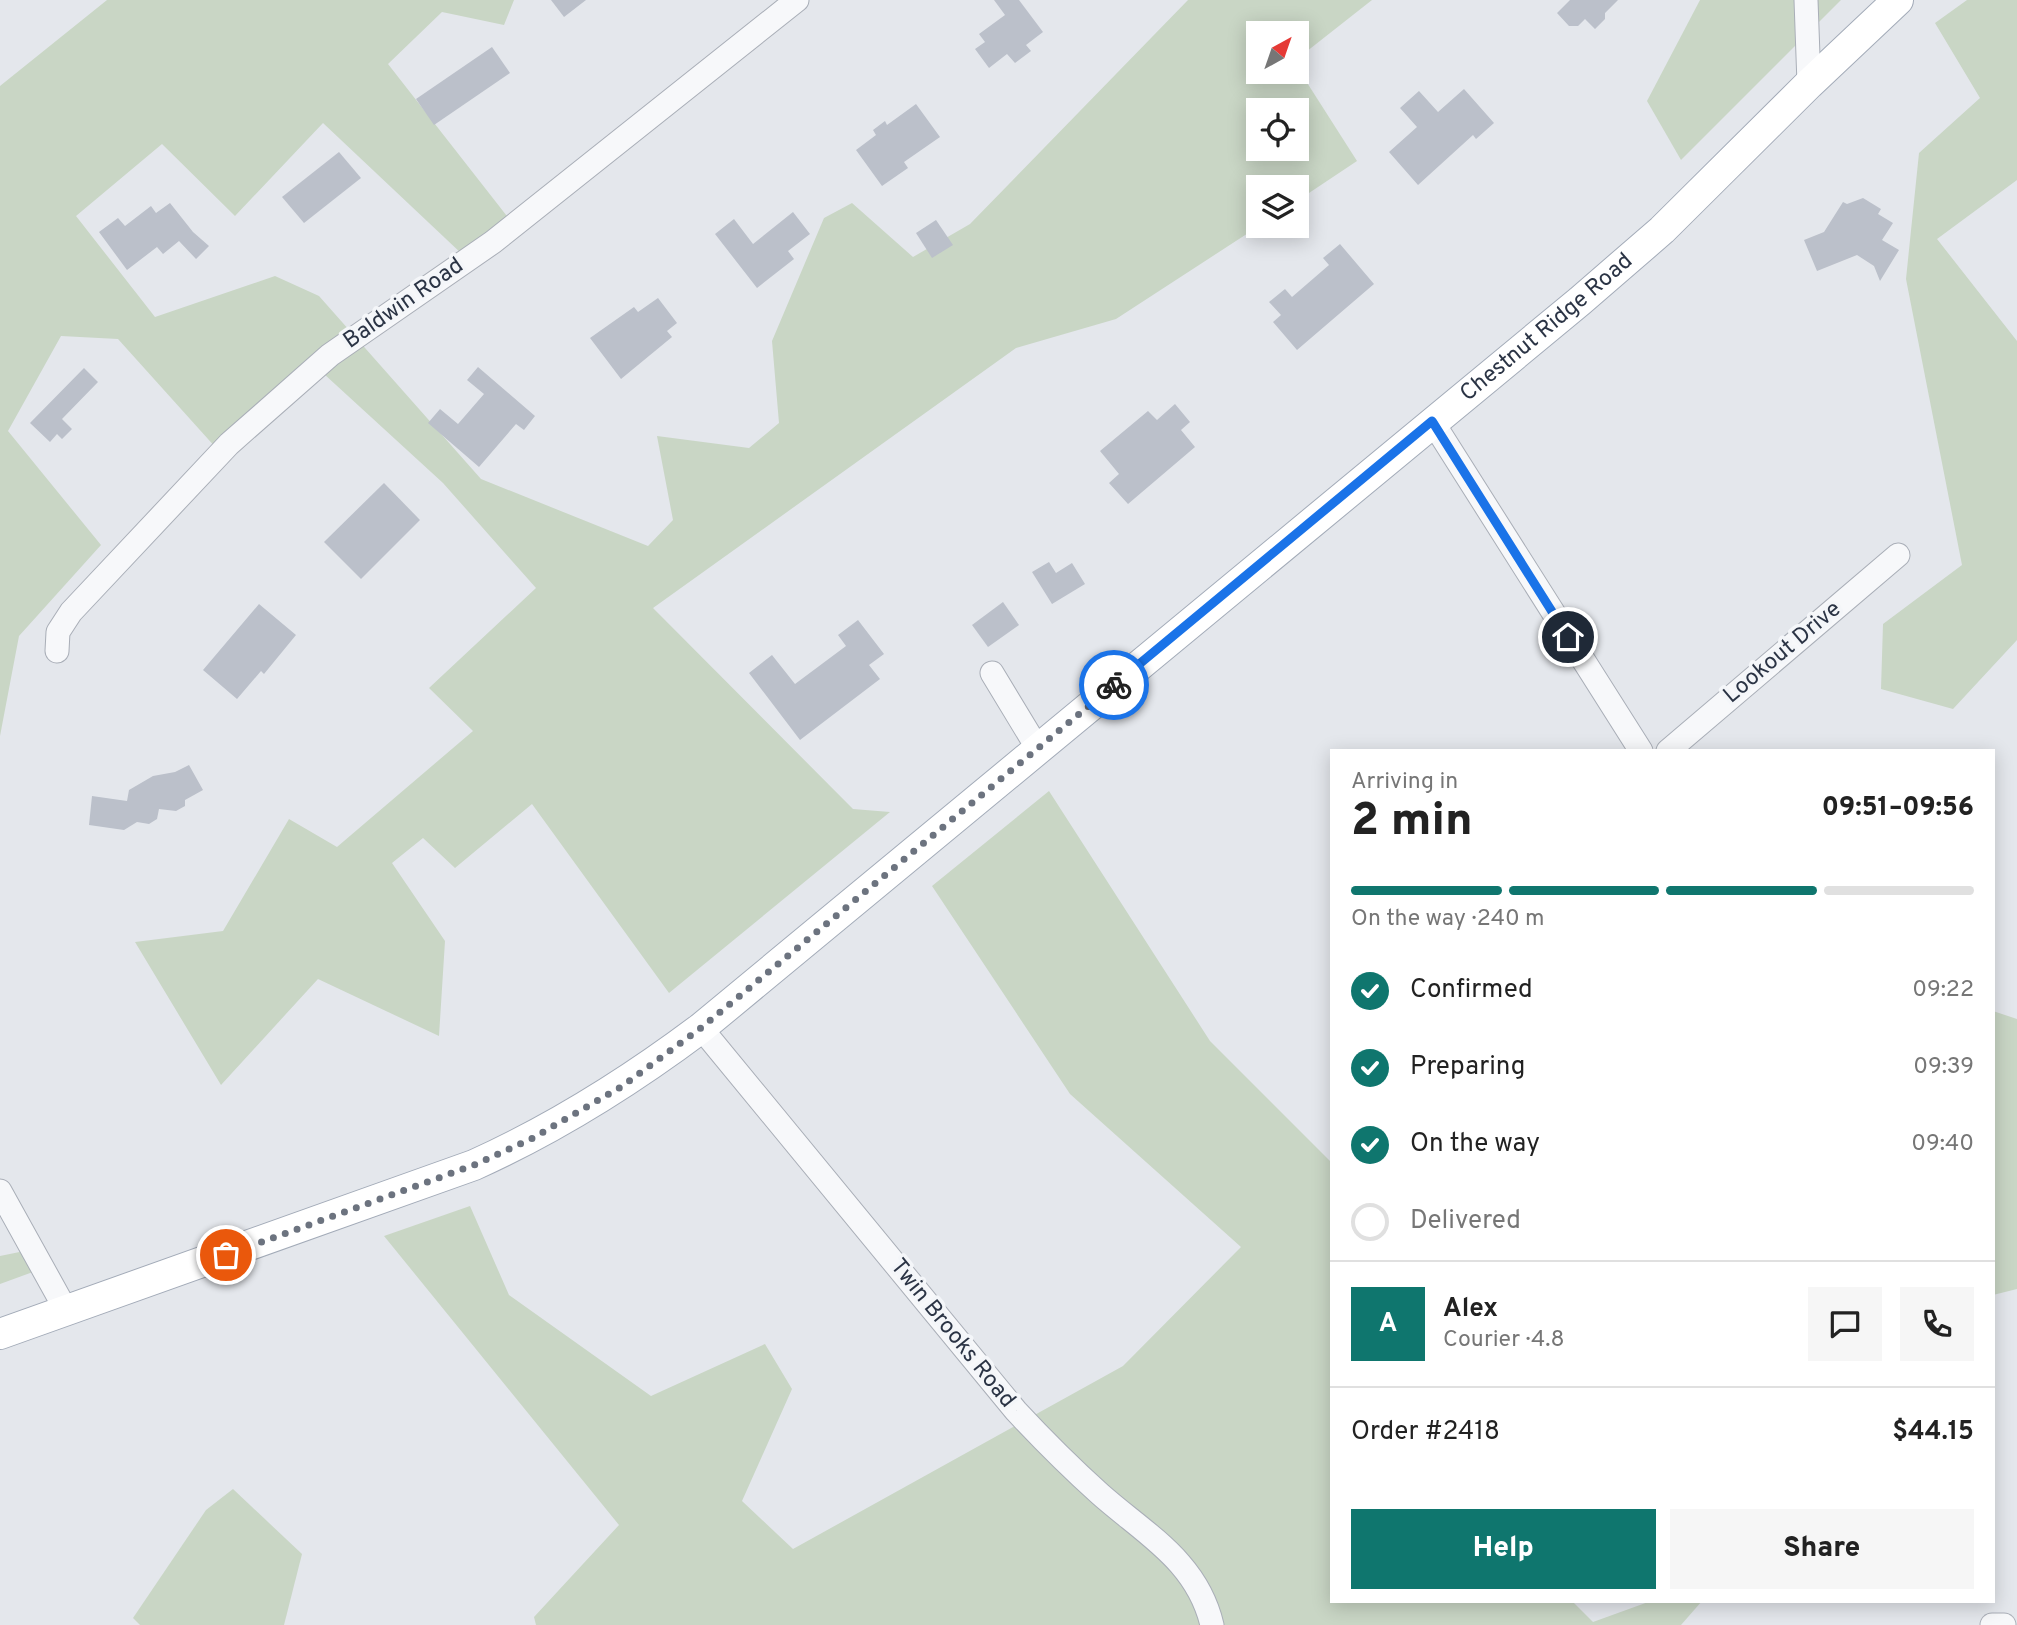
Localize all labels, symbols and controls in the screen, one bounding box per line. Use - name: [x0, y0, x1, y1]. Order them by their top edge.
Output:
- north arrow: [1246, 21, 1309, 84]
- map controls: [1246, 21, 1309, 238]
- button: locate: [1246, 98, 1309, 161]
- button: layers: [1246, 175, 1309, 238]
- street label: Chestnut Ridge Road: [1454, 247, 1639, 408]
- street label: Baldwin Road: [338, 252, 470, 356]
- street label: Lookout Drive: [1718, 595, 1848, 711]
- pin: [1538, 607, 1598, 667]
- icon: home: [1549, 618, 1587, 656]
- courier: [1079, 650, 1149, 720]
- icon: bike: [1095, 666, 1133, 704]
- text: Arriving in: [1351, 768, 1458, 797]
- text: 09:51–09:56: [1822, 792, 1974, 825]
- text: 2 min: [1351, 793, 1473, 852]
- text: On the way · 240 m: [1351, 905, 1545, 934]
- icon: check: [1351, 972, 1389, 1010]
- text: Confirmed: [1410, 974, 1533, 1007]
- text: 09:22: [1912, 976, 1974, 1005]
- icon: check: [1351, 1049, 1389, 1087]
- text: Preparing: [1410, 1051, 1525, 1084]
- text: 09:39: [1913, 1053, 1974, 1082]
- icon: check: [1351, 1126, 1389, 1164]
- text: On the way: [1410, 1128, 1540, 1161]
- text: 09:40: [1911, 1130, 1974, 1159]
- text: Delivered: [1410, 1205, 1521, 1238]
- pin: [196, 1225, 256, 1285]
- icon: bag: [207, 1236, 245, 1274]
- street label: Twin Brooks Road: [883, 1253, 1021, 1415]
- button: chat: [1808, 1287, 1882, 1361]
- button: phone: [1900, 1287, 1974, 1361]
- text: Alex: [1443, 1293, 1498, 1326]
- text: A: [1379, 1308, 1397, 1341]
- text: Courier · 4.8: [1443, 1326, 1564, 1355]
- text: Order #2418: [1351, 1416, 1500, 1449]
- text: $44.15: [1892, 1416, 1974, 1449]
- button: Help: [1351, 1509, 1656, 1589]
- button: Share: [1670, 1509, 1974, 1589]

